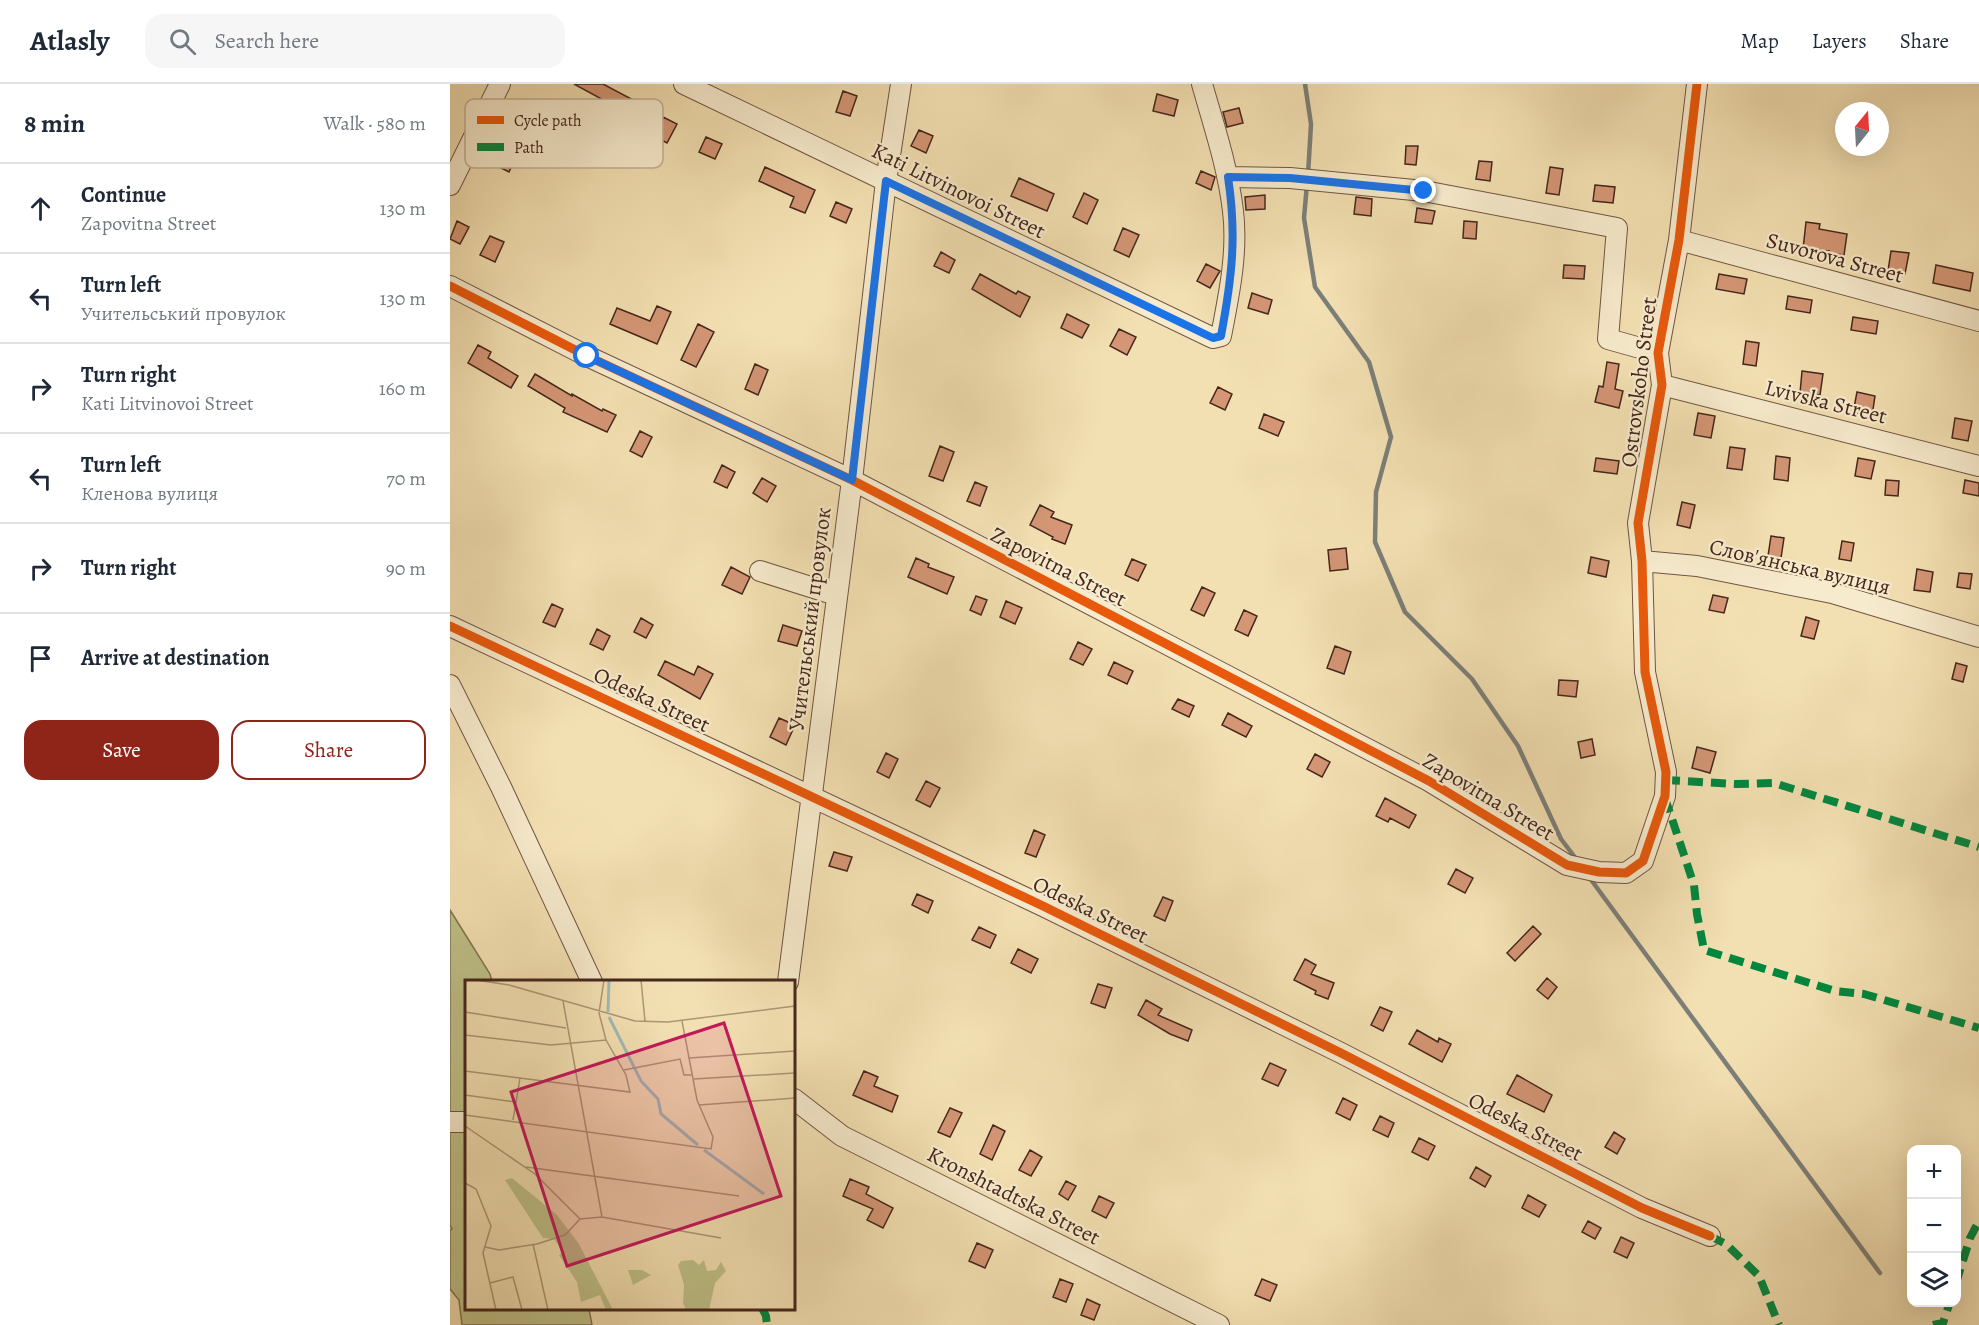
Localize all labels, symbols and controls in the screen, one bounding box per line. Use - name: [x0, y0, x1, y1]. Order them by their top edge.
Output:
- search box: [145, 14, 565, 68]
- text: Atlasly: [30, 22, 109, 60]
- icon: search: [166, 25, 199, 58]
- text: Search here: [214, 26, 319, 56]
- text: Map: [1740, 27, 1779, 55]
- text: Layers: [1812, 27, 1867, 55]
- text: Share: [1900, 27, 1949, 55]
- legend: [465, 99, 663, 168]
- north arrow: [1835, 102, 1889, 156]
- text: 8 min: [24, 106, 85, 141]
- text: Walk · 580 m: [323, 110, 426, 137]
- text: Cycle path: [514, 110, 582, 132]
- street label: Kati Litvinovoi Street: [867, 136, 1051, 246]
- text: Path: [514, 137, 544, 159]
- route end: [1410, 177, 1436, 203]
- text: Continue: [81, 180, 166, 210]
- icon: ahead: [24, 192, 57, 225]
- text: 130 m: [380, 195, 426, 222]
- text: Zapovitna Street: [81, 210, 216, 237]
- street label: Suvorova Street: [1763, 225, 1907, 291]
- text: Turn left: [81, 270, 161, 300]
- icon: left: [24, 282, 57, 315]
- text: 130 m: [380, 285, 426, 312]
- street label: Ostrovskoho Street: [1614, 295, 1664, 469]
- text: Учительський провулок: [81, 300, 286, 327]
- route start: [573, 342, 599, 368]
- text: Turn right: [81, 360, 177, 390]
- icon: right: [24, 372, 57, 405]
- street label: Lvivska Street: [1762, 372, 1890, 432]
- text: 160 m: [379, 375, 426, 402]
- text: Kati Litvinovoi Street: [81, 390, 254, 417]
- text: Turn left: [81, 450, 161, 480]
- icon: left: [24, 462, 57, 495]
- text: 70 m: [386, 465, 426, 492]
- text: Кленова вулиця: [81, 480, 218, 507]
- street label: Учительський провулок: [781, 505, 839, 733]
- street label: Zapovitna Street: [985, 520, 1132, 614]
- street label: Слов'янська вулиця: [1706, 532, 1893, 602]
- icon: right: [24, 552, 57, 585]
- text: Turn right: [81, 553, 177, 583]
- text: 90 m: [386, 555, 426, 582]
- icon: arrive: [24, 642, 57, 675]
- text: Arrive at destination: [81, 643, 270, 673]
- street label: Odeska Street: [589, 660, 715, 740]
- button: Save: [24, 720, 219, 780]
- button: Share: [231, 720, 426, 780]
- street label: Zapovitna Street: [1417, 746, 1560, 848]
- street label: Odeska Street: [1028, 869, 1153, 951]
- inset map: [465, 980, 795, 1310]
- street label: Odeska Street: [1463, 1085, 1588, 1169]
- street label: Kronshtadtska Street: [922, 1139, 1105, 1252]
- map controls: [1907, 1145, 1961, 1307]
- button: +: [1907, 1145, 1961, 1199]
- button: −: [1907, 1199, 1961, 1253]
- button: layers: [1907, 1253, 1961, 1307]

